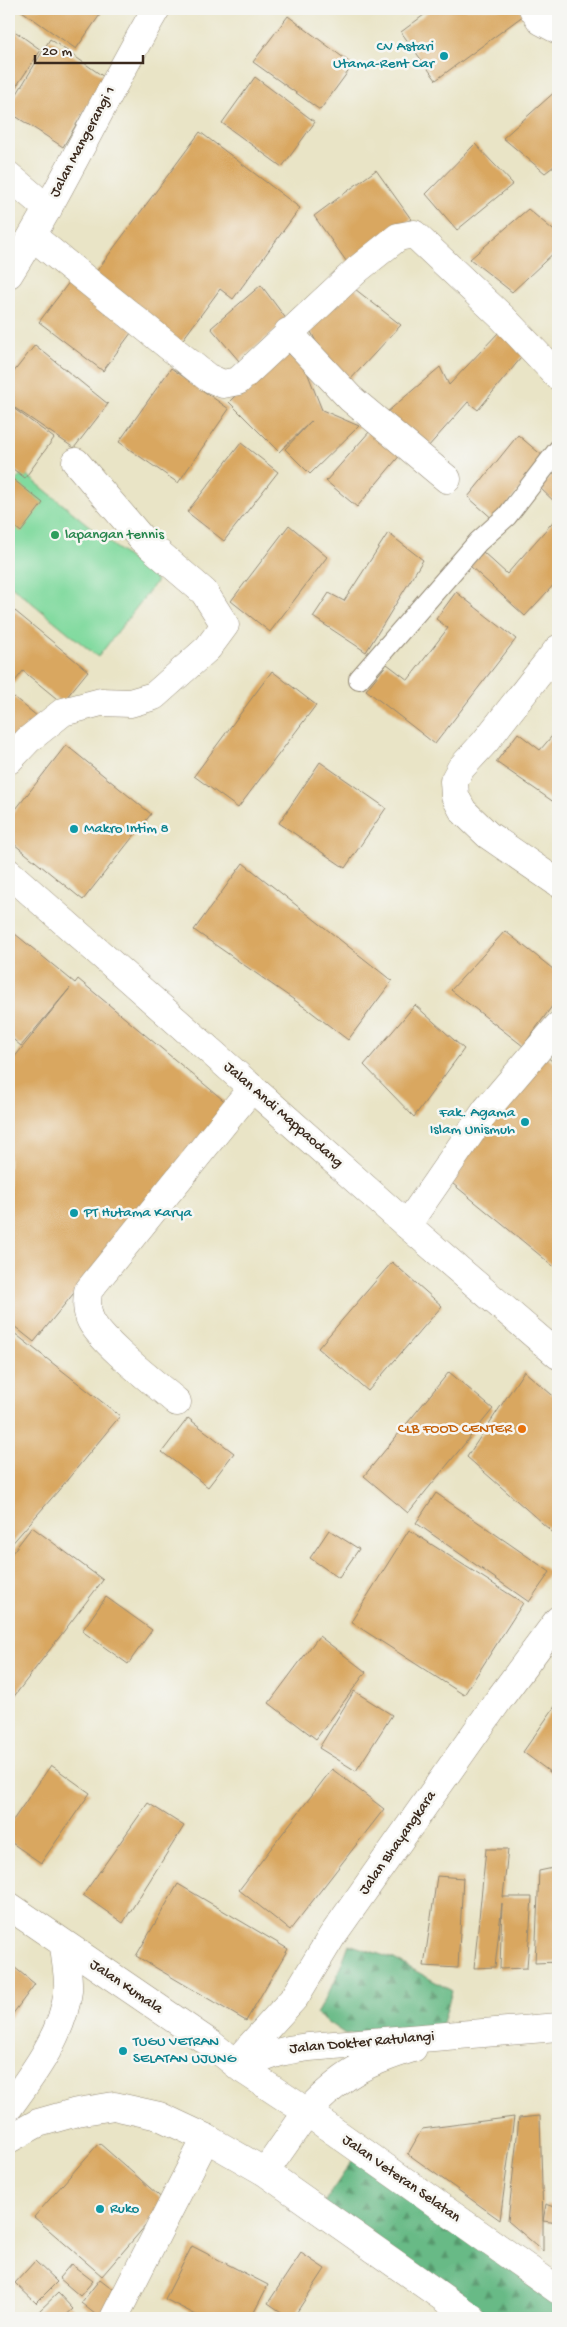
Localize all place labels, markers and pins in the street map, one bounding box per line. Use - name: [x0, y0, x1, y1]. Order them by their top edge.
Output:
- place label: CV Astari Utama-Rent Car: [333, 38, 436, 73]
- marker: CV Astari Utama-Rent Car: [438, 50, 450, 62]
- place label: lapangan tennis: [65, 526, 164, 544]
- marker: lapangan tennis: [49, 529, 61, 541]
- place label: Makro Intim 8: [84, 820, 169, 838]
- marker: Makro Intim 8: [68, 823, 80, 835]
- place label: Fak. Agama Islam Unismuh: [430, 1104, 516, 1139]
- marker: Fak. Agama Islam Unismuh: [519, 1116, 531, 1128]
- place label: PT Hutama Karya: [83, 1204, 192, 1222]
- marker: PT Hutama Karya: [68, 1207, 80, 1219]
- place label: CLB FOOD CENTER: [398, 1420, 513, 1438]
- marker: CLB FOOD CENTER: [516, 1423, 528, 1435]
- place label: TUGU VETRAN SELATAN UJUNG: [132, 2033, 237, 2068]
- marker: TUGU VETRAN SELATAN UJUNG: [117, 2045, 129, 2057]
- place label: Ruko: [110, 2200, 140, 2218]
- marker: Ruko: [94, 2203, 106, 2215]

